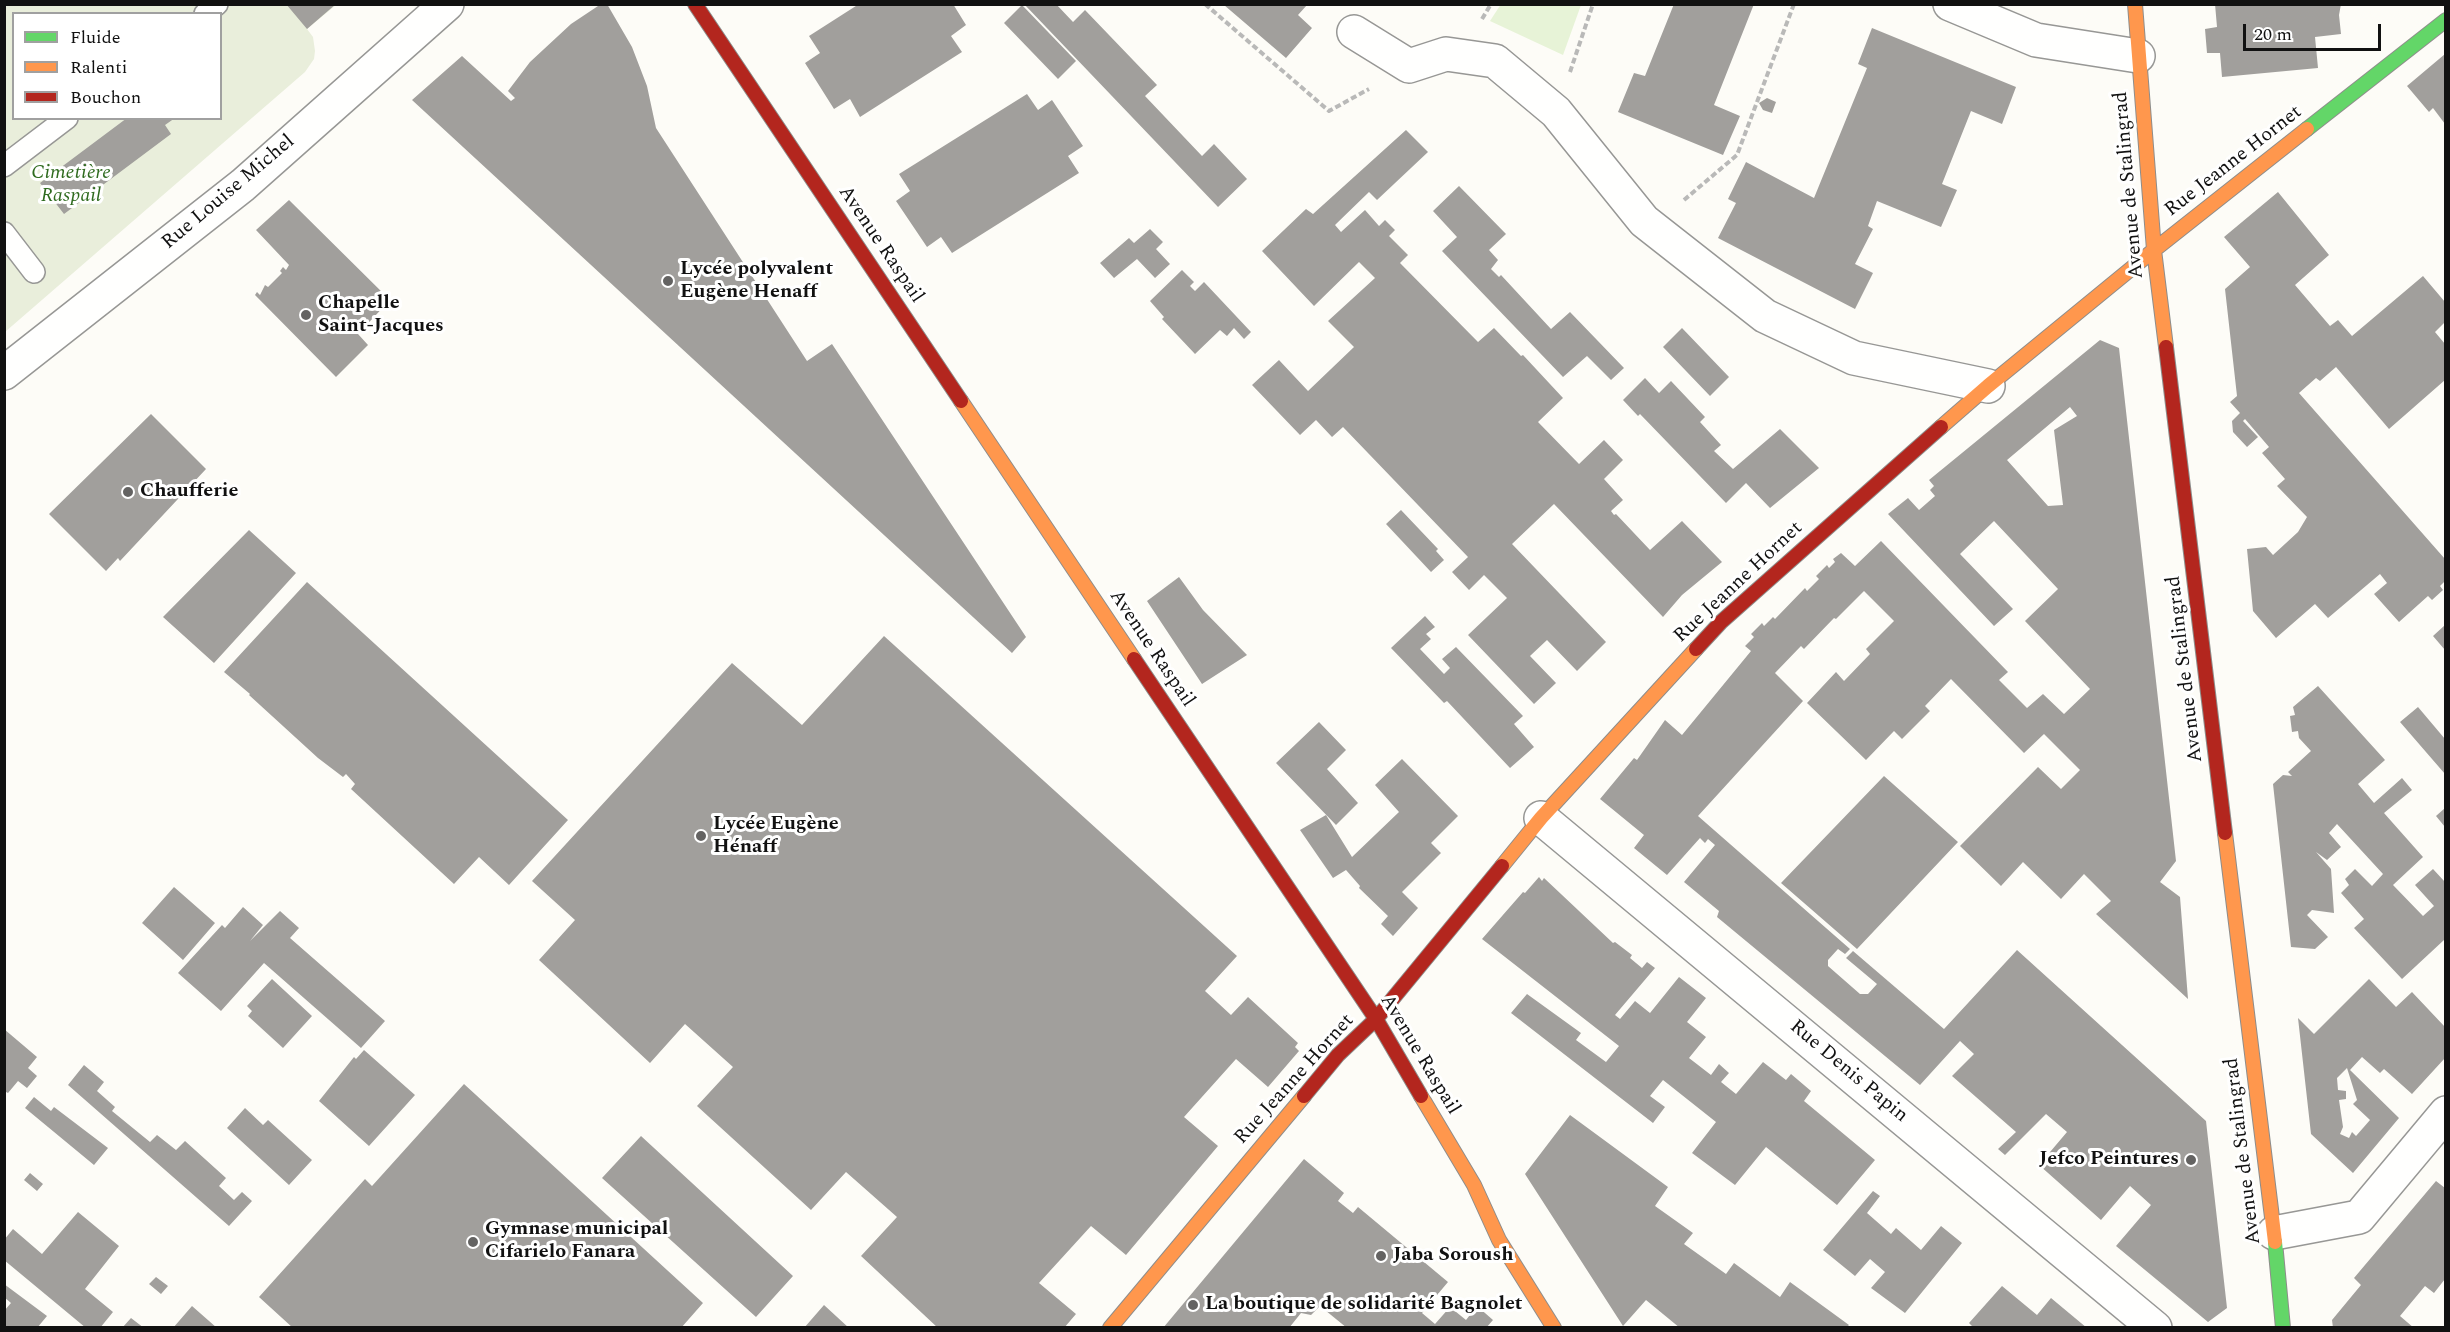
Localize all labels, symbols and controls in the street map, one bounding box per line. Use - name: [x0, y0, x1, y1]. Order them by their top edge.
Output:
- legend: [12, 12, 222, 120]
- scale bar: [2246, 12, 2384, 50]
- text: 20 m: [2254, 21, 2292, 48]
- text: Fluide: [70, 24, 121, 51]
- text: Ralenti: [70, 54, 127, 81]
- text: Bouchon: [70, 84, 141, 111]
- street label: Avenue de Stalingrad: [2110, 90, 2150, 280]
- street label: Rue Jeanne Hornet: [2161, 101, 2307, 223]
- street label: Rue Louise Michel: [158, 131, 300, 255]
- park label: Cimetière Raspail: [31, 162, 111, 209]
- street label: Avenue Raspail: [832, 182, 928, 308]
- place label: Lycée polyvalent Eugène Henaff: [680, 258, 833, 305]
- marker: Lycée polyvalent Eugène Henaff: [661, 274, 675, 288]
- place label: Chapelle Saint-Jacques: [318, 292, 444, 339]
- marker: Chapelle Saint-Jacques: [299, 308, 313, 322]
- place label: Chaufferie: [140, 480, 238, 504]
- marker: Chaufferie: [121, 485, 135, 499]
- street label: Rue Jeanne Hornet: [1670, 517, 1808, 649]
- street label: Avenue de Stalingrad: [2163, 574, 2209, 764]
- street label: Avenue Raspail: [1103, 586, 1199, 712]
- place label: Lycée Eugène Hénaff: [713, 813, 839, 860]
- marker: Lycée Eugène Hénaff: [694, 829, 708, 843]
- street label: Avenue Raspail: [1374, 990, 1464, 1120]
- street label: Rue Jeanne Hornet: [1230, 1010, 1360, 1150]
- street label: Rue Denis Papin: [1784, 1016, 1912, 1128]
- street label: Avenue de Stalingrad: [2221, 1056, 2267, 1246]
- place label: Jefco Peintures: [2039, 1148, 2179, 1172]
- marker: Jefco Peintures: [2184, 1153, 2198, 1167]
- place label: Gymnase municipal Cifarielo Fanara: [485, 1218, 668, 1265]
- marker: Gymnase municipal Cifarielo Fanara: [466, 1235, 480, 1249]
- place label: Jaba Soroush: [1393, 1244, 1514, 1268]
- marker: Jaba Soroush: [1374, 1249, 1388, 1263]
- place label: La boutique de solidarité Bagnolet: [1205, 1293, 1523, 1317]
- marker: La boutique de solidarité Bagnolet: [1186, 1298, 1200, 1312]

